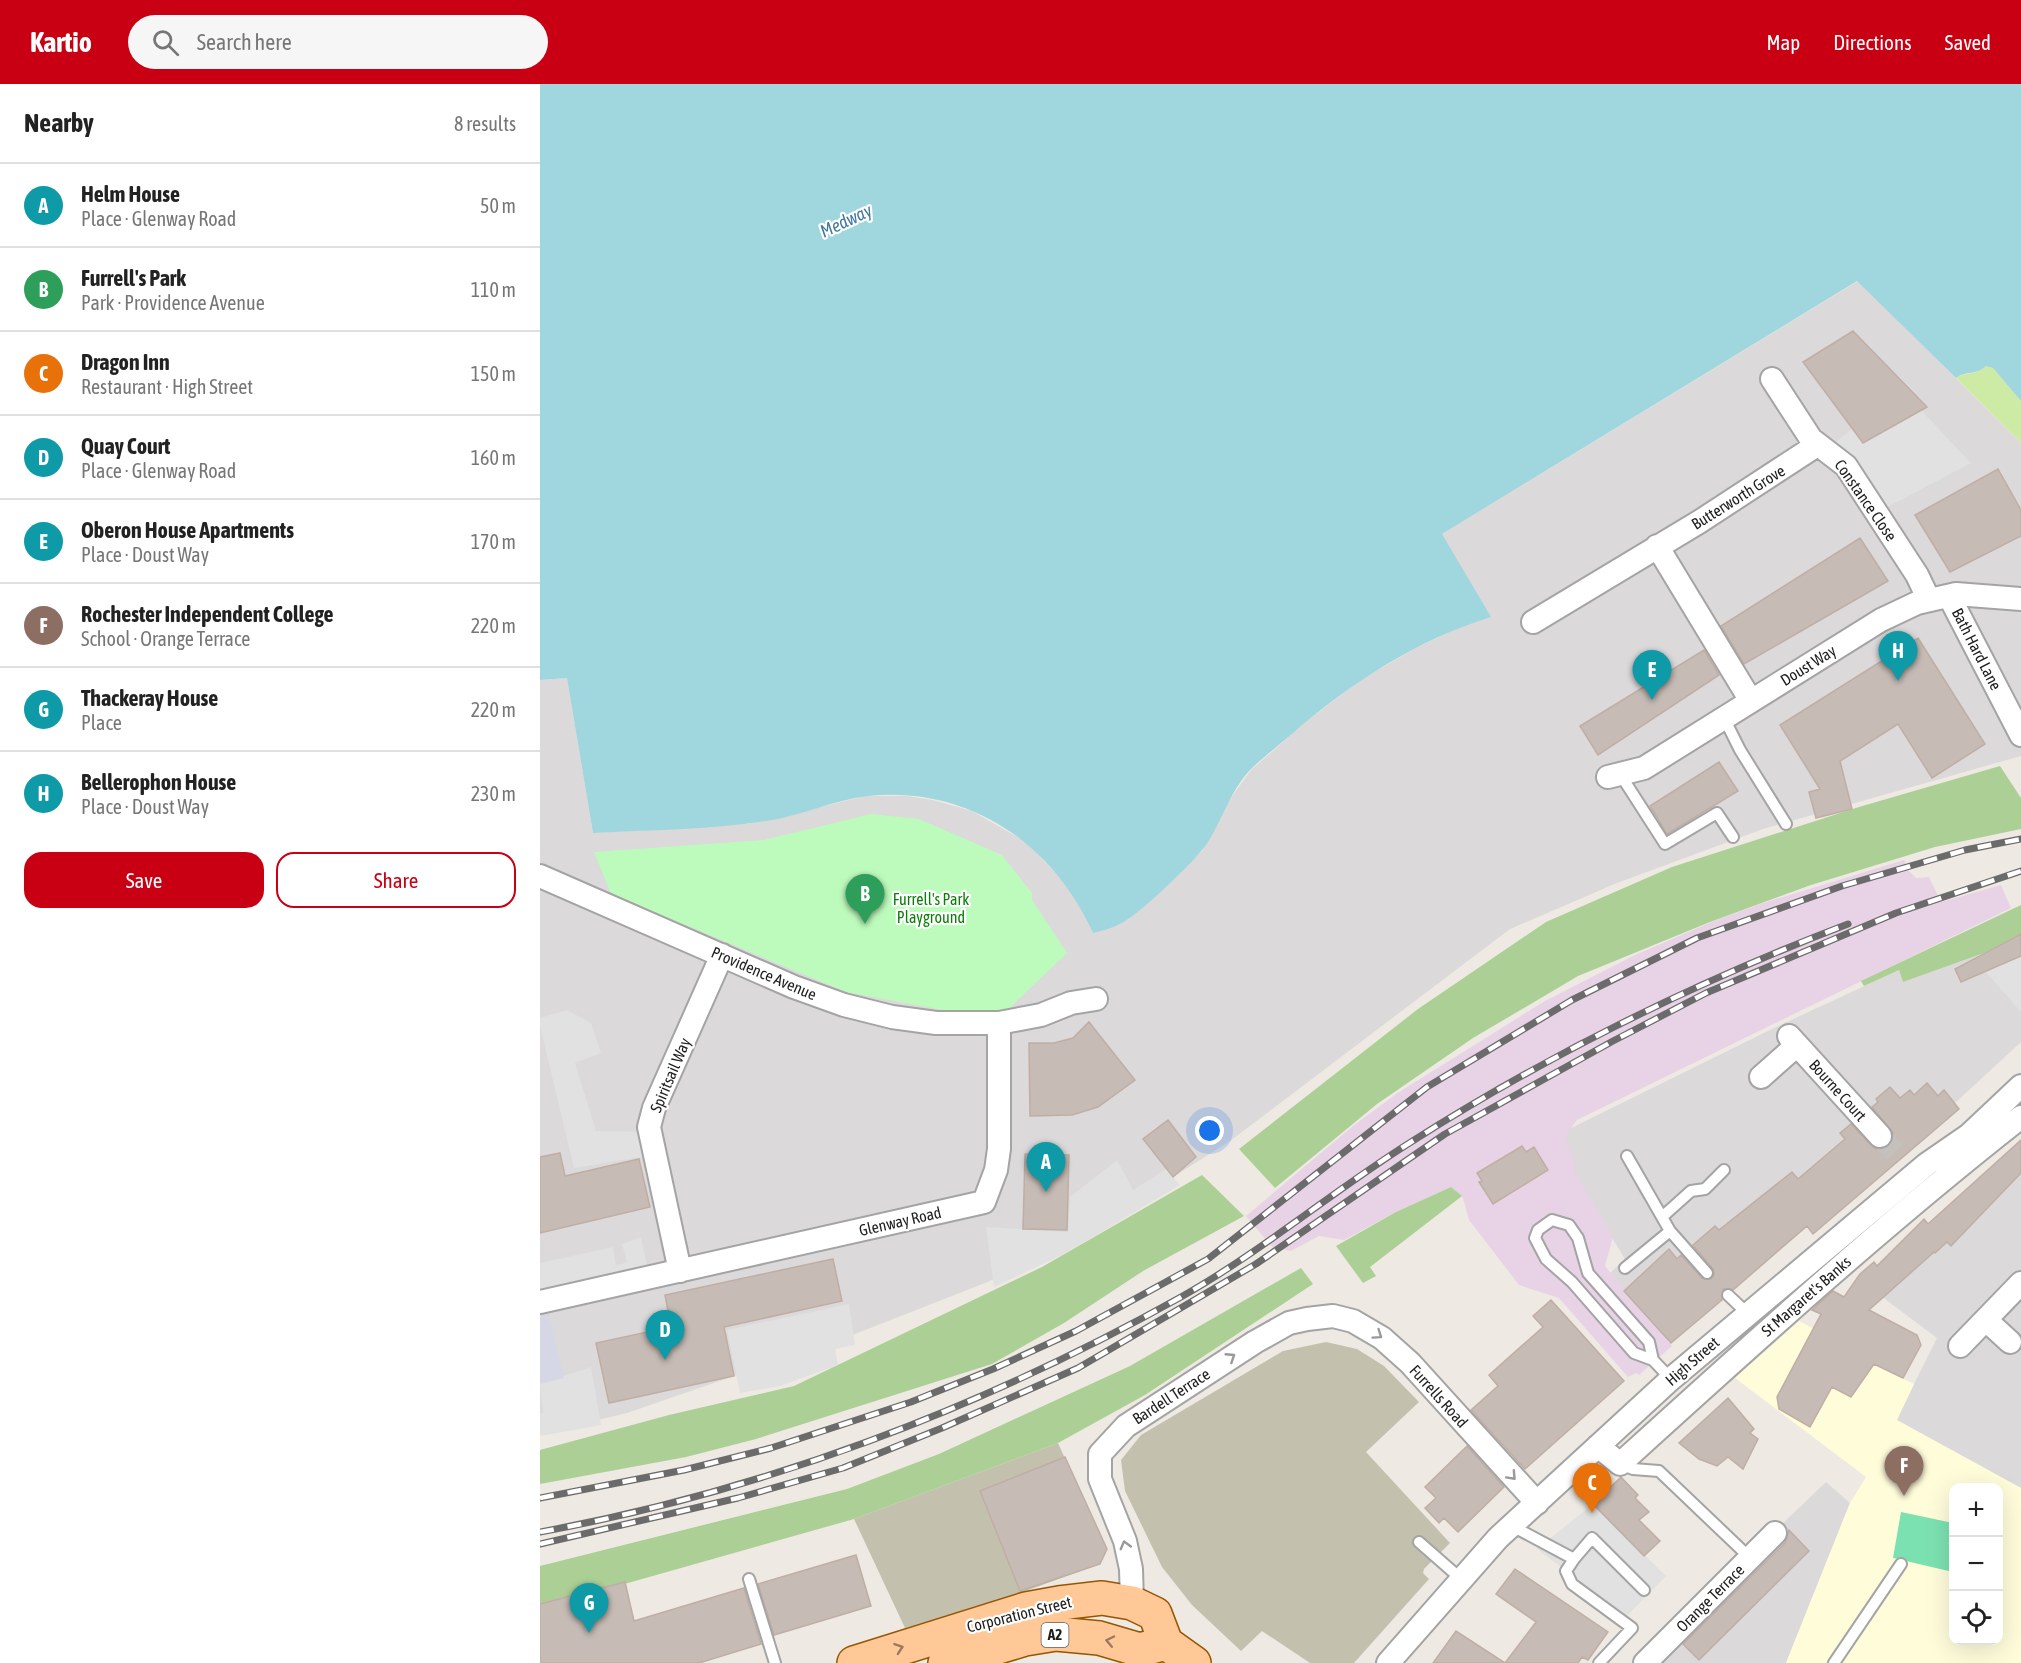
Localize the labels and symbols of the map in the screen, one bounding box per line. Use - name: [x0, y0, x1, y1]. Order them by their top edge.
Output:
- water label: Medway: [817, 199, 876, 242]
- street label: Constance Close: [1831, 456, 1901, 544]
- street label: Butterworth Grove: [1688, 461, 1788, 533]
- street label: Bath Hard Lane: [1949, 605, 2005, 693]
- pin: H: [1878, 632, 1918, 681]
- street label: Doust Way: [1777, 641, 1840, 690]
- pin: E: [1632, 650, 1672, 700]
- pin: B: [846, 874, 884, 924]
- park label: Furrell's Park Playground: [893, 890, 969, 927]
- street label: Providence Avenue: [709, 943, 819, 1003]
- street label: Spiritsail Way: [646, 1035, 695, 1115]
- street label: Bourne Court: [1806, 1056, 1871, 1125]
- your location: [1195, 1116, 1224, 1145]
- pin: A: [1026, 1142, 1066, 1192]
- street label: Glenway Road: [857, 1203, 943, 1240]
- street label: St Margaret's Banks: [1758, 1252, 1855, 1340]
- pin: D: [646, 1310, 684, 1360]
- one-way arrow: [1371, 1328, 1382, 1339]
- street label: High Street: [1662, 1333, 1723, 1390]
- one-way arrow: [1225, 1353, 1235, 1365]
- street label: Furrells Road: [1406, 1361, 1472, 1431]
- street label: Bardell Terrace: [1129, 1364, 1213, 1428]
- pin: F: [1884, 1446, 1924, 1496]
- pin: C: [1572, 1464, 1612, 1513]
- one-way arrow: [1505, 1470, 1516, 1480]
- one-way arrow: [1120, 1540, 1133, 1550]
- street label: Orange Terrace: [1673, 1561, 1748, 1636]
- pin: G: [569, 1584, 608, 1633]
- street label: Corporation Street: [965, 1592, 1074, 1637]
- road number: A2: [1042, 1623, 1068, 1647]
- one-way arrow: [1105, 1635, 1115, 1648]
- one-way arrow: [893, 1642, 904, 1655]

